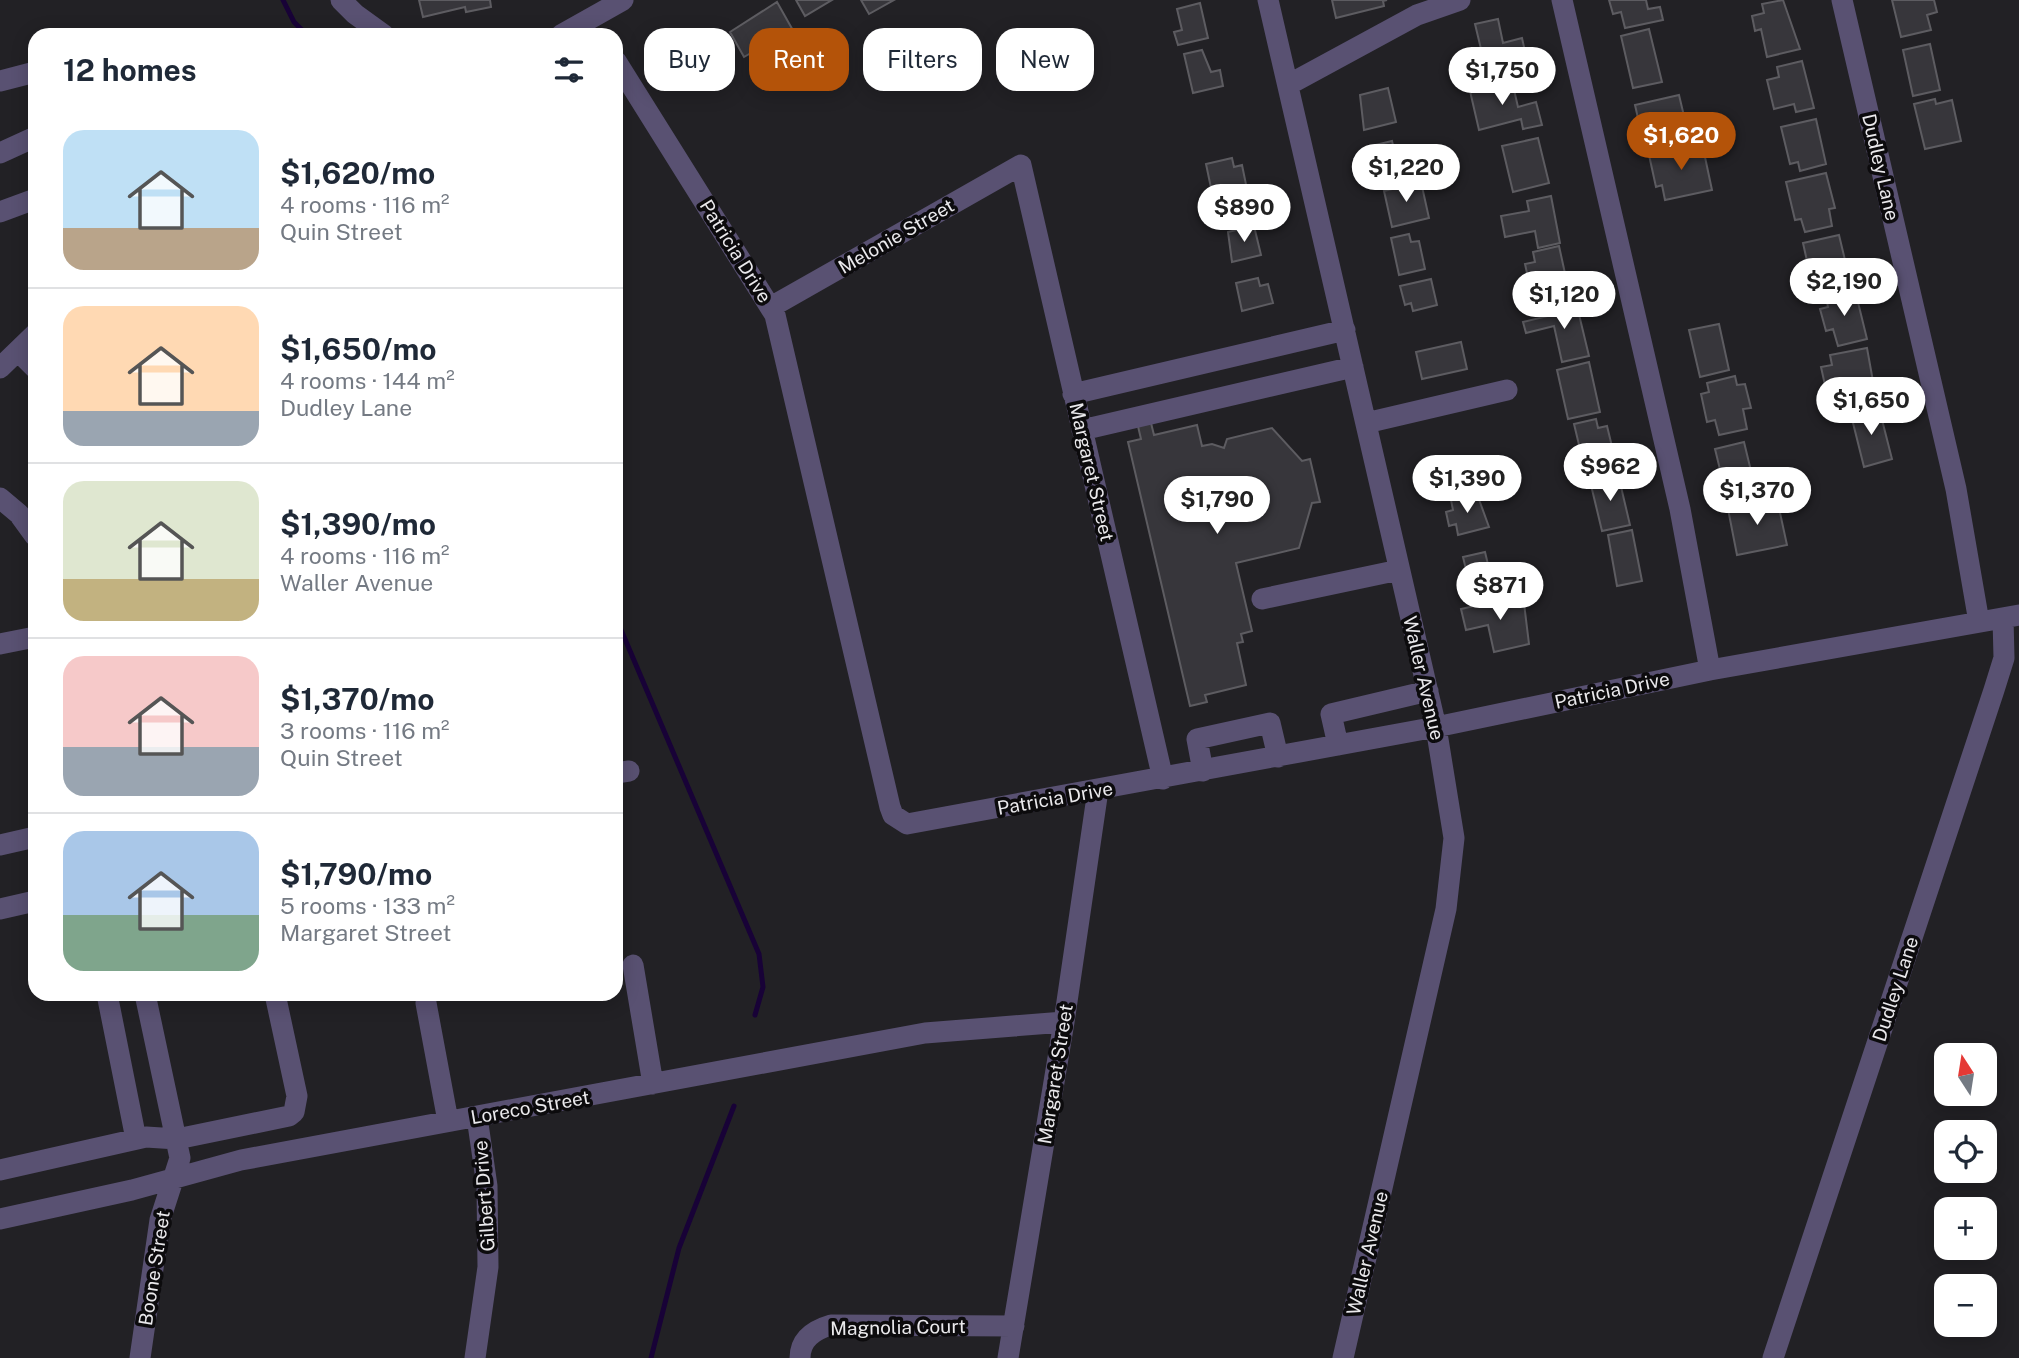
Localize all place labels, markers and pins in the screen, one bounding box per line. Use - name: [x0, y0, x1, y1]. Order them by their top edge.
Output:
- pin: $1,750: [1445, 48, 1559, 107]
- pin: $1,620: [1624, 113, 1738, 172]
- pin: $1,220: [1349, 144, 1463, 204]
- pin: $890: [1203, 184, 1285, 244]
- pin: $2,190: [1787, 258, 1901, 318]
- pin: $1,120: [1507, 272, 1621, 331]
- pin: $1,650: [1814, 378, 1928, 437]
- pin: $962: [1569, 444, 1651, 503]
- pin: $1,390: [1410, 456, 1524, 515]
- pin: $1,370: [1700, 468, 1814, 527]
- pin: $1,790: [1160, 476, 1274, 536]
- pin: $871: [1459, 562, 1541, 622]

